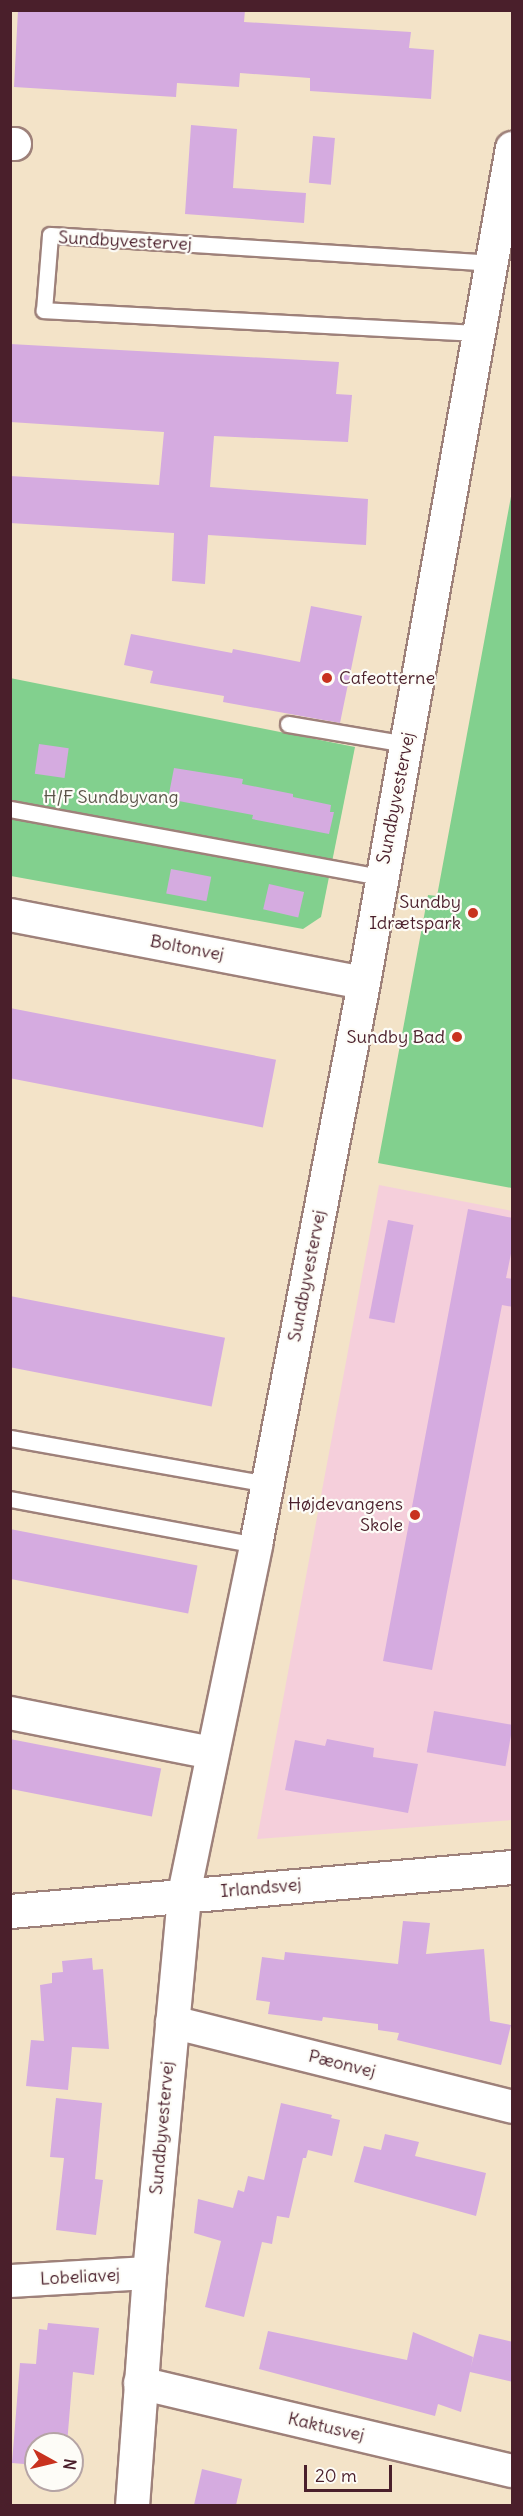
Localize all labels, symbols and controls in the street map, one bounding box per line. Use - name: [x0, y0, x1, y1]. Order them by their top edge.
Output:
- street label: Sundbyvestervej: [58, 227, 192, 255]
- place label: Cafeotterne: [339, 667, 435, 689]
- marker: Cafeotterne: [320, 671, 334, 685]
- street label: Sundbyvestervej: [373, 730, 419, 866]
- park label: H/F Sundbyvang: [44, 786, 178, 808]
- place label: Sundby Idrætspark: [369, 892, 461, 934]
- marker: Sundby Idrætspark: [466, 906, 480, 920]
- street label: Boltonvej: [148, 930, 226, 966]
- place label: Sundby Bad: [346, 1026, 445, 1048]
- marker: Sundby Bad: [450, 1030, 464, 1044]
- street label: Sundbyvestervej: [284, 1208, 330, 1344]
- place label: Højdevangens Skole: [288, 1494, 403, 1537]
- marker: Højdevangens Skole: [408, 1508, 422, 1522]
- street label: Irlandsvej: [220, 1874, 302, 1902]
- street label: Pæonvej: [306, 2045, 378, 2083]
- street label: Sundbyvestervej: [145, 2060, 179, 2196]
- street label: Lobeliavej: [39, 2264, 121, 2290]
- street label: Kaktusvej: [286, 2408, 366, 2446]
- north arrow: [24, 2432, 84, 2492]
- scale bar: [307, 2453, 396, 2491]
- text: N: [59, 2457, 81, 2471]
- text: 20 m: [315, 2464, 357, 2487]

